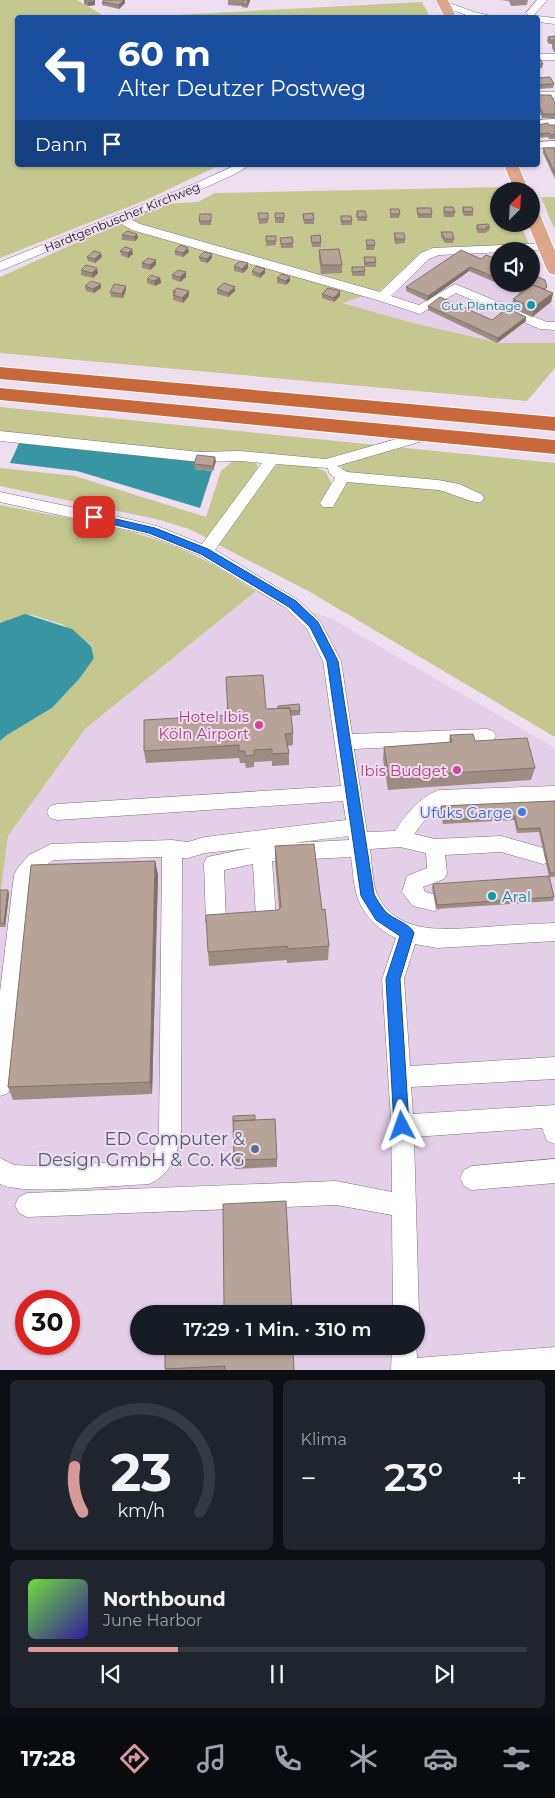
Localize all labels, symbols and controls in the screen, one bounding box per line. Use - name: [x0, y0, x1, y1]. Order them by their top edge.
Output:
- text: 60 m: [118, 32, 211, 75]
- icon: left: [35, 35, 100, 100]
- text: Alter Deutzer Postweg: [118, 75, 366, 102]
- icon: arrive: [98, 130, 126, 158]
- text: Dann: [35, 133, 88, 156]
- street label: Hardtgenbuscher Kirchweg: [42, 179, 202, 255]
- north arrow: [490, 182, 540, 232]
- map controls: [490, 182, 540, 292]
- button: sound: [490, 242, 540, 292]
- place label: Gut Plantage: [441, 298, 521, 313]
- marker: Gut Plantage: [525, 299, 537, 311]
- pin: [73, 496, 115, 538]
- icon: arrive: [80, 503, 108, 531]
- place label: Hotel Ibis Köln Airport: [159, 707, 249, 743]
- marker: Hotel Ibis Köln Airport: [253, 719, 265, 731]
- place label: Ibis Budget: [360, 761, 447, 780]
- marker: Ibis Budget: [451, 764, 463, 776]
- place label: Ufuks Garge: [419, 803, 512, 822]
- marker: Ufuks Garge: [516, 806, 528, 818]
- place label: Aral: [502, 887, 531, 906]
- marker: Aral: [486, 890, 498, 902]
- position arrow: [375, 1099, 427, 1151]
- place label: ED Computer & Design GmbH & Co. KG: [37, 1128, 245, 1171]
- marker: ED Computer & Design GmbH & Co. KG: [249, 1143, 261, 1155]
- speed limit sign: 30: [15, 1290, 80, 1355]
- text: 17:29 · 1 Min. · 310 m: [184, 1318, 371, 1341]
- text: Klima: [301, 1430, 347, 1449]
- text: 23: [111, 1441, 172, 1504]
- text: 23°: [384, 1454, 444, 1501]
- text: −: [301, 1461, 317, 1495]
- text: +: [511, 1461, 527, 1495]
- text: km/h: [117, 1500, 165, 1521]
- text: Northbound: [103, 1588, 226, 1611]
- text: June Harbor: [103, 1611, 202, 1630]
- icon: previous: [97, 1660, 125, 1688]
- icon: pause: [263, 1660, 291, 1688]
- icon: next: [430, 1660, 458, 1688]
- icon: directions: [117, 1741, 152, 1776]
- icon: music: [194, 1741, 229, 1776]
- icon: phone: [270, 1741, 305, 1776]
- icon: climate: [346, 1741, 381, 1776]
- icon: car: [423, 1741, 458, 1776]
- icon: filters: [499, 1741, 534, 1776]
- text: 17:28: [21, 1745, 76, 1772]

